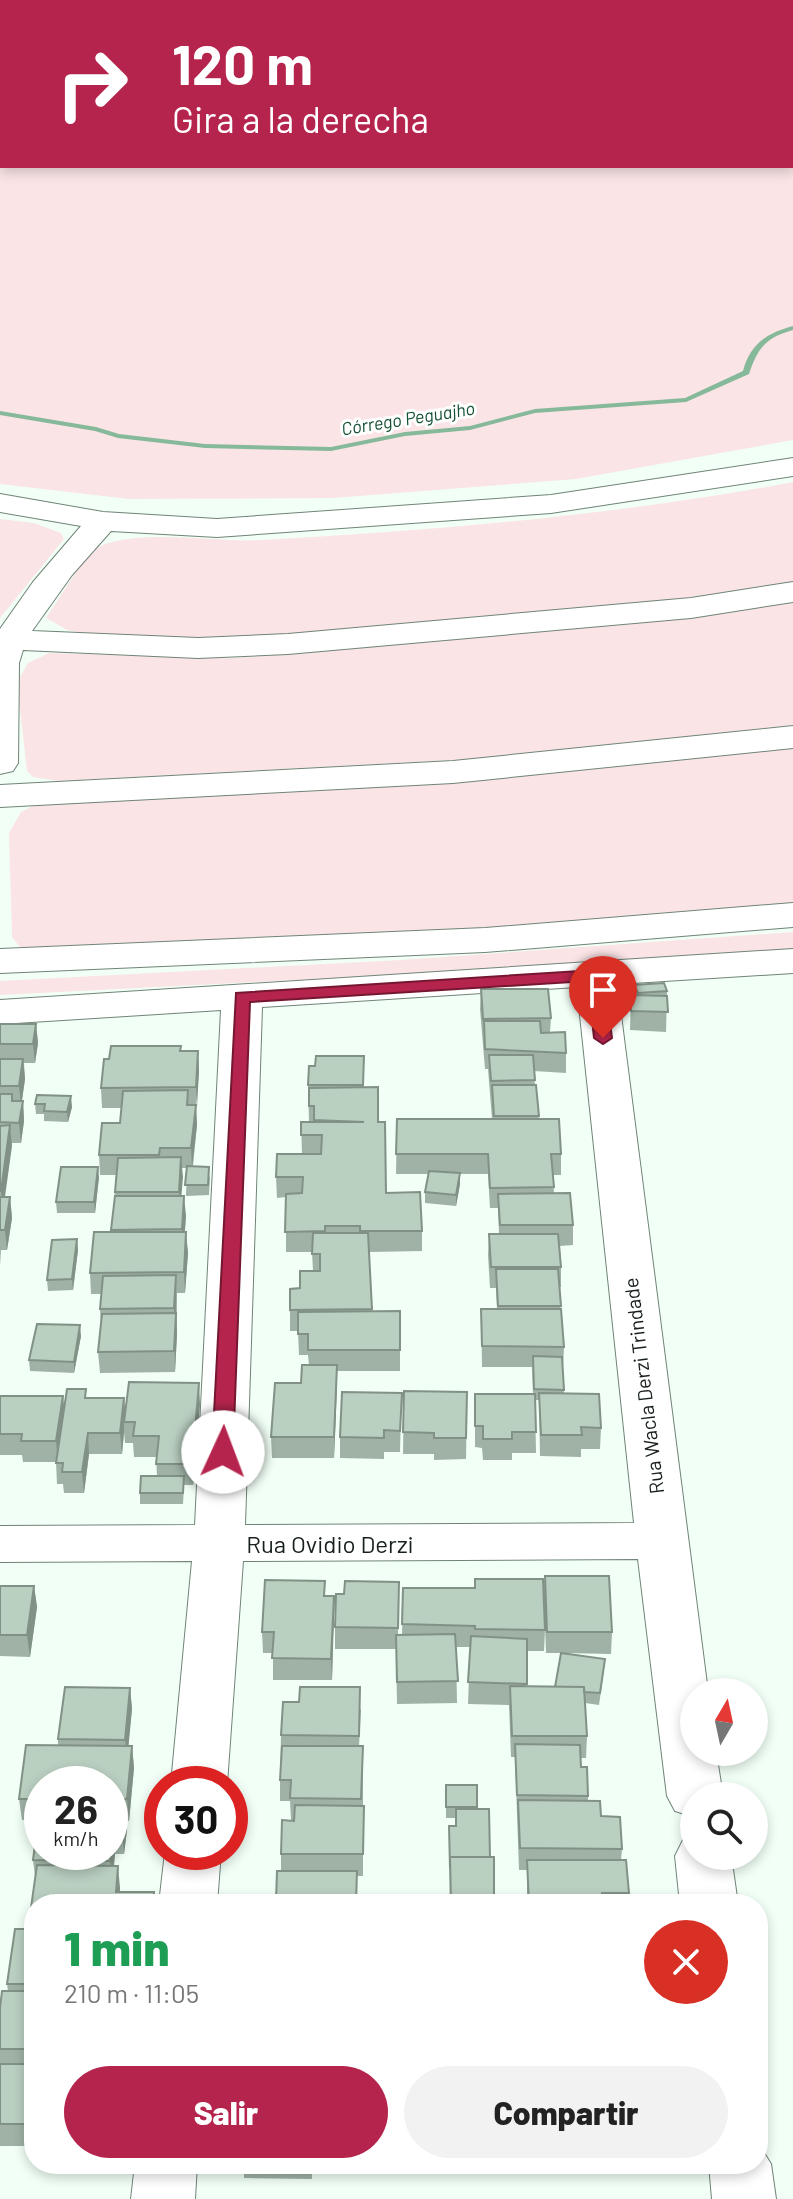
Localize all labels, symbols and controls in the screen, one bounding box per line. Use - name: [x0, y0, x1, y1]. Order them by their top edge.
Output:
- text: 120 m: [172, 29, 313, 96]
- icon: right: [40, 32, 144, 136]
- text: Gira a la derecha: [172, 97, 429, 140]
- water label: Córrego Peguajho: [340, 397, 476, 439]
- pin: [569, 956, 637, 1038]
- icon: arrive: [581, 968, 625, 1012]
- street label: Rua Wacla Derzi Trindade: [618, 1277, 668, 1495]
- position arrow: [181, 1410, 265, 1494]
- street label: Rua Ovidio Derzi: [246, 1529, 414, 1558]
- north arrow: [680, 1678, 768, 1766]
- map controls: [680, 1678, 768, 1870]
- speed limit sign: 30: [144, 1766, 248, 1870]
- button: search: [680, 1782, 768, 1870]
- text: 26: [54, 1784, 98, 1832]
- text: km/h: [53, 1826, 99, 1850]
- text: 1 min: [64, 1918, 170, 1976]
- button: close: [644, 1920, 728, 2004]
- text: 210 m · 11:05: [64, 1977, 199, 2008]
- button: Salir: [64, 2066, 388, 2158]
- button: Compartir: [404, 2066, 728, 2158]

